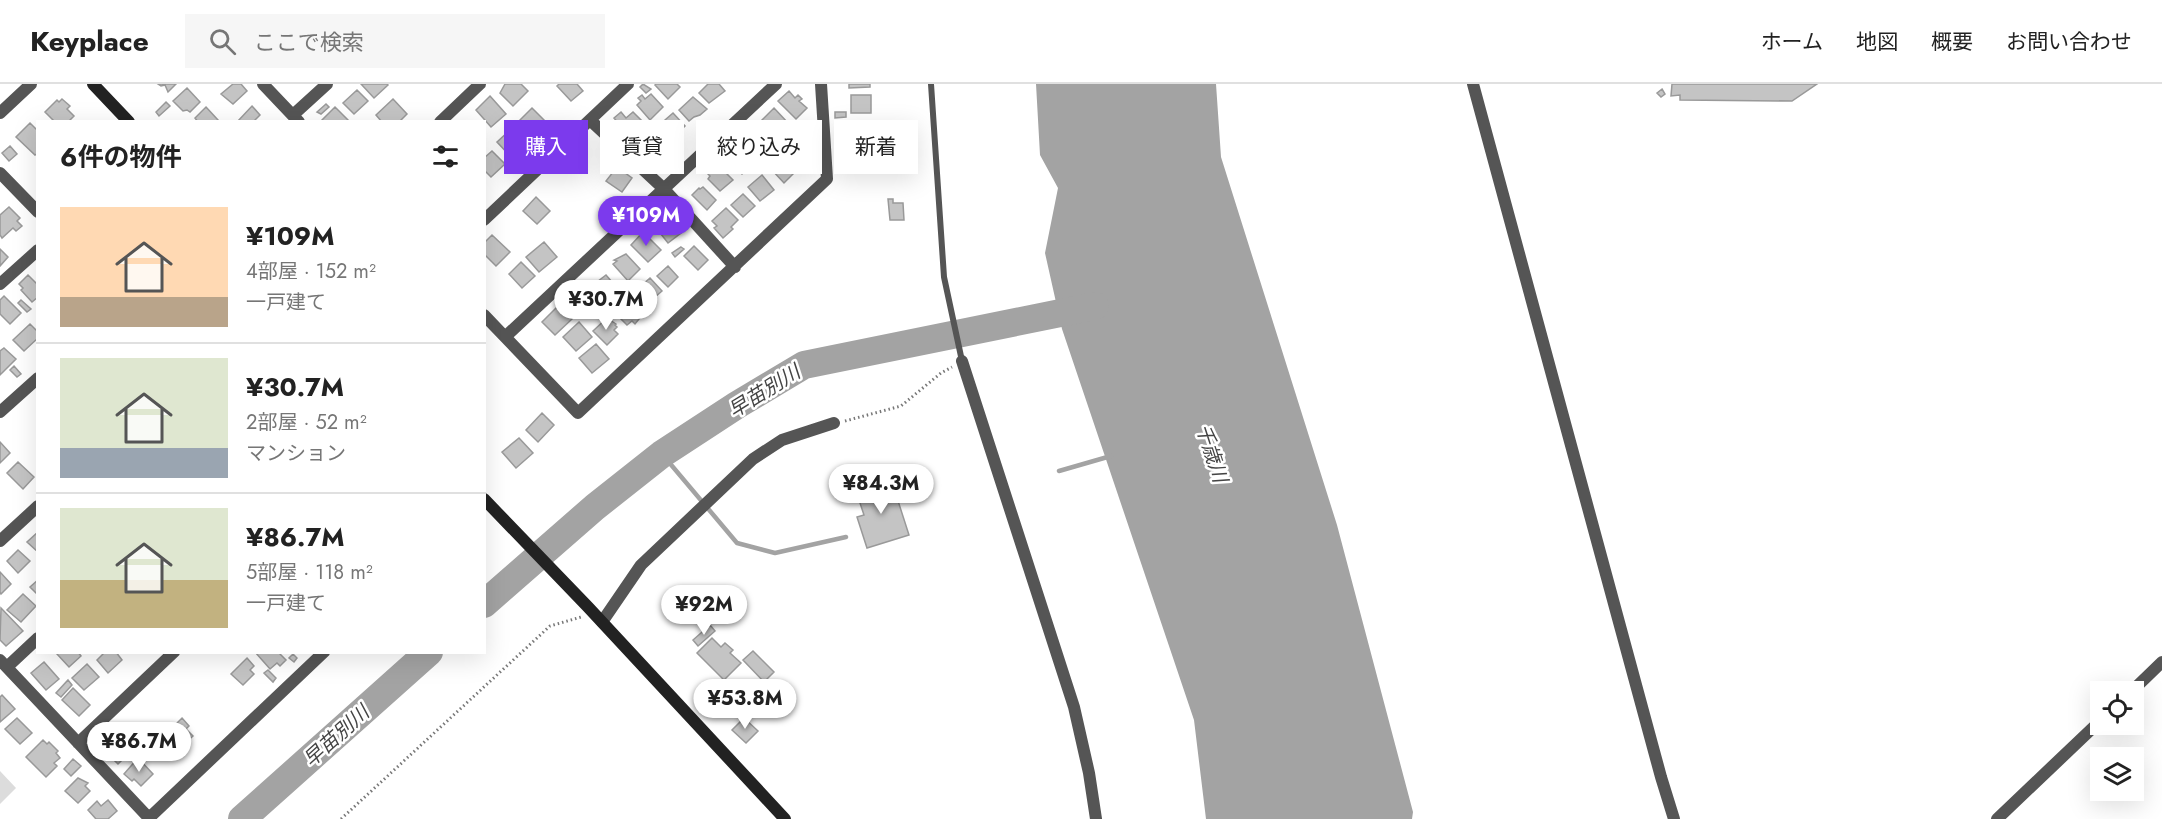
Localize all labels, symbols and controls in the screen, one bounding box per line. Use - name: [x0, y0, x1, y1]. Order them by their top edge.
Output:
- search box: [185, 14, 605, 68]
- text: Keyplace: [30, 21, 149, 62]
- icon: search: [206, 25, 239, 58]
- text: ここで検索: [254, 26, 364, 58]
- text: ホーム: [1761, 27, 1823, 57]
- text: 地図: [1856, 27, 1898, 57]
- text: 概要: [1931, 27, 1973, 57]
- text: お問い合わせ: [2006, 27, 2132, 57]
- chip: 購入: [504, 120, 588, 174]
- chip: 賃貸: [600, 120, 684, 174]
- chip: 絞り込み: [696, 120, 822, 174]
- chip: 新着: [834, 120, 918, 174]
- text: 6件の物件: [60, 138, 181, 176]
- icon: filters: [429, 140, 462, 173]
- pin: ¥109M: [604, 196, 688, 247]
- text: ¥109M: [612, 201, 680, 230]
- text: ¥109M: [246, 217, 334, 255]
- icon: home: [108, 231, 180, 303]
- text: 4部屋 · 152 m²: [246, 257, 376, 286]
- pin: ¥30.7M: [557, 280, 655, 331]
- text: ¥30.7M: [568, 285, 644, 314]
- text: 一戸建て: [246, 288, 326, 317]
- water label: 早苗別川: [723, 357, 808, 425]
- text: ¥30.7M: [246, 368, 344, 406]
- icon: home: [108, 382, 180, 454]
- text: 2部屋 · 52 m²: [246, 408, 367, 437]
- water label: 千歳川: [1188, 420, 1235, 488]
- text: マンション: [246, 439, 346, 468]
- pin: ¥84.3M: [832, 464, 930, 515]
- text: ¥84.3M: [843, 469, 919, 498]
- text: ¥86.7M: [246, 518, 344, 556]
- icon: home: [108, 532, 180, 604]
- text: 5部屋 · 118 m²: [246, 558, 373, 587]
- pin: ¥92M: [668, 585, 740, 636]
- text: 一戸建て: [246, 589, 326, 618]
- text: ¥92M: [675, 590, 733, 619]
- pin: ¥53.8M: [696, 679, 794, 730]
- map controls: [2090, 681, 2144, 801]
- button: locate: [2090, 681, 2144, 735]
- text: ¥53.8M: [707, 684, 783, 713]
- water label: 早苗別川: [297, 697, 377, 774]
- pin: ¥86.7M: [90, 722, 188, 773]
- text: ¥86.7M: [101, 727, 177, 756]
- button: layers: [2090, 747, 2144, 801]

